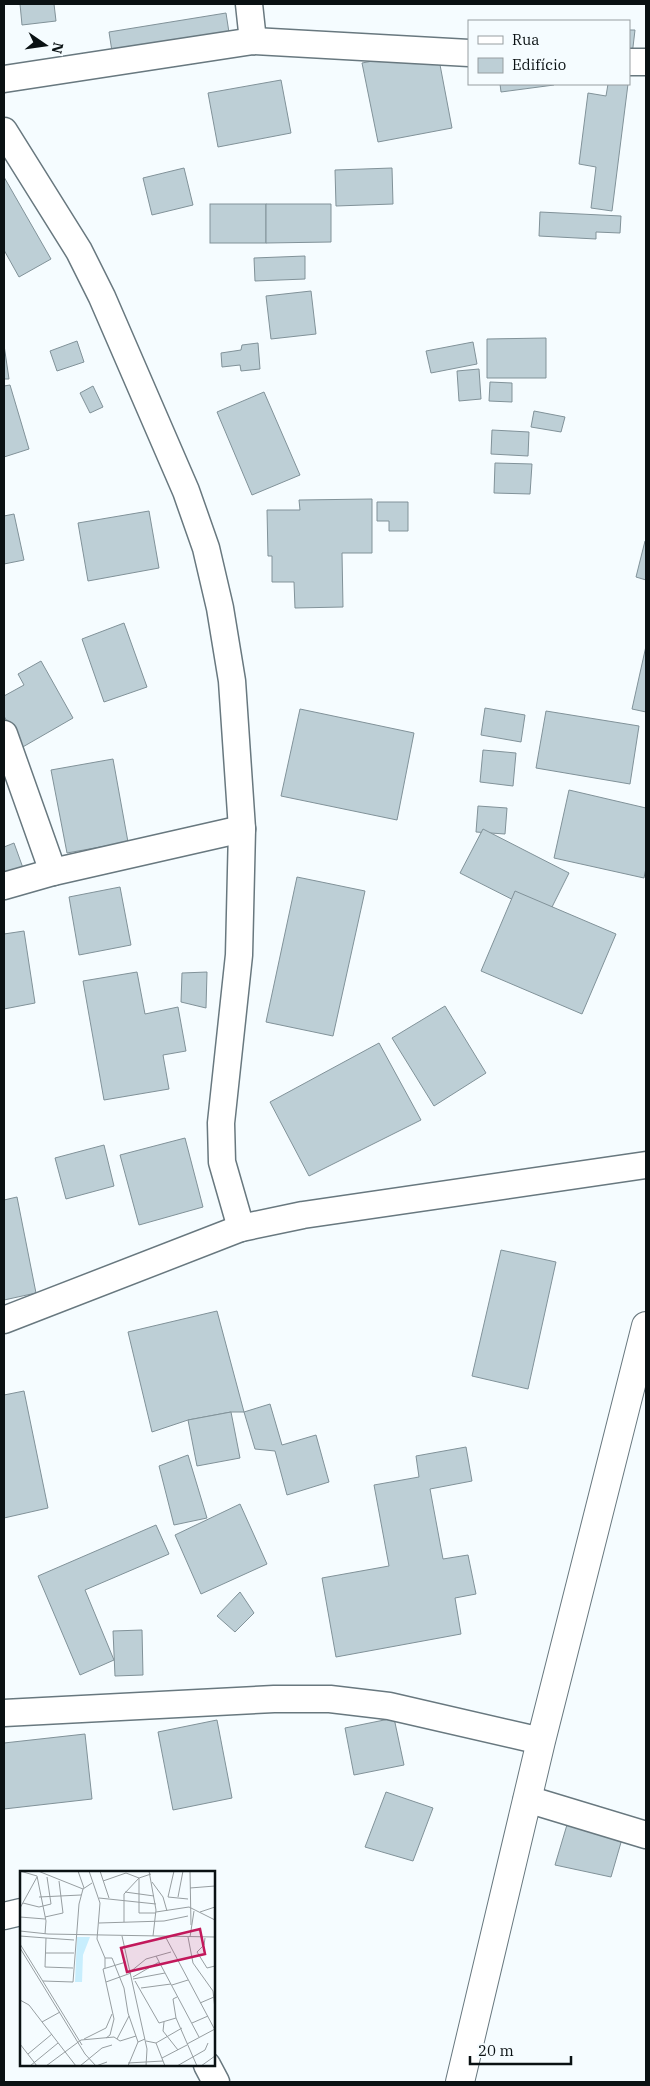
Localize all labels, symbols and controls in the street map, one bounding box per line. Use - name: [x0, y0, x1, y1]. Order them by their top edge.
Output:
- north arrow: [20, 20, 70, 70]
- legend: [468, 20, 630, 85]
- text: Rua: [512, 30, 539, 49]
- text: N: [48, 41, 68, 55]
- text: Edifício: [512, 55, 566, 74]
- inset map: [20, 1871, 215, 2066]
- scale bar: [470, 2034, 571, 2066]
- text: 20 m: [478, 2041, 514, 2060]

